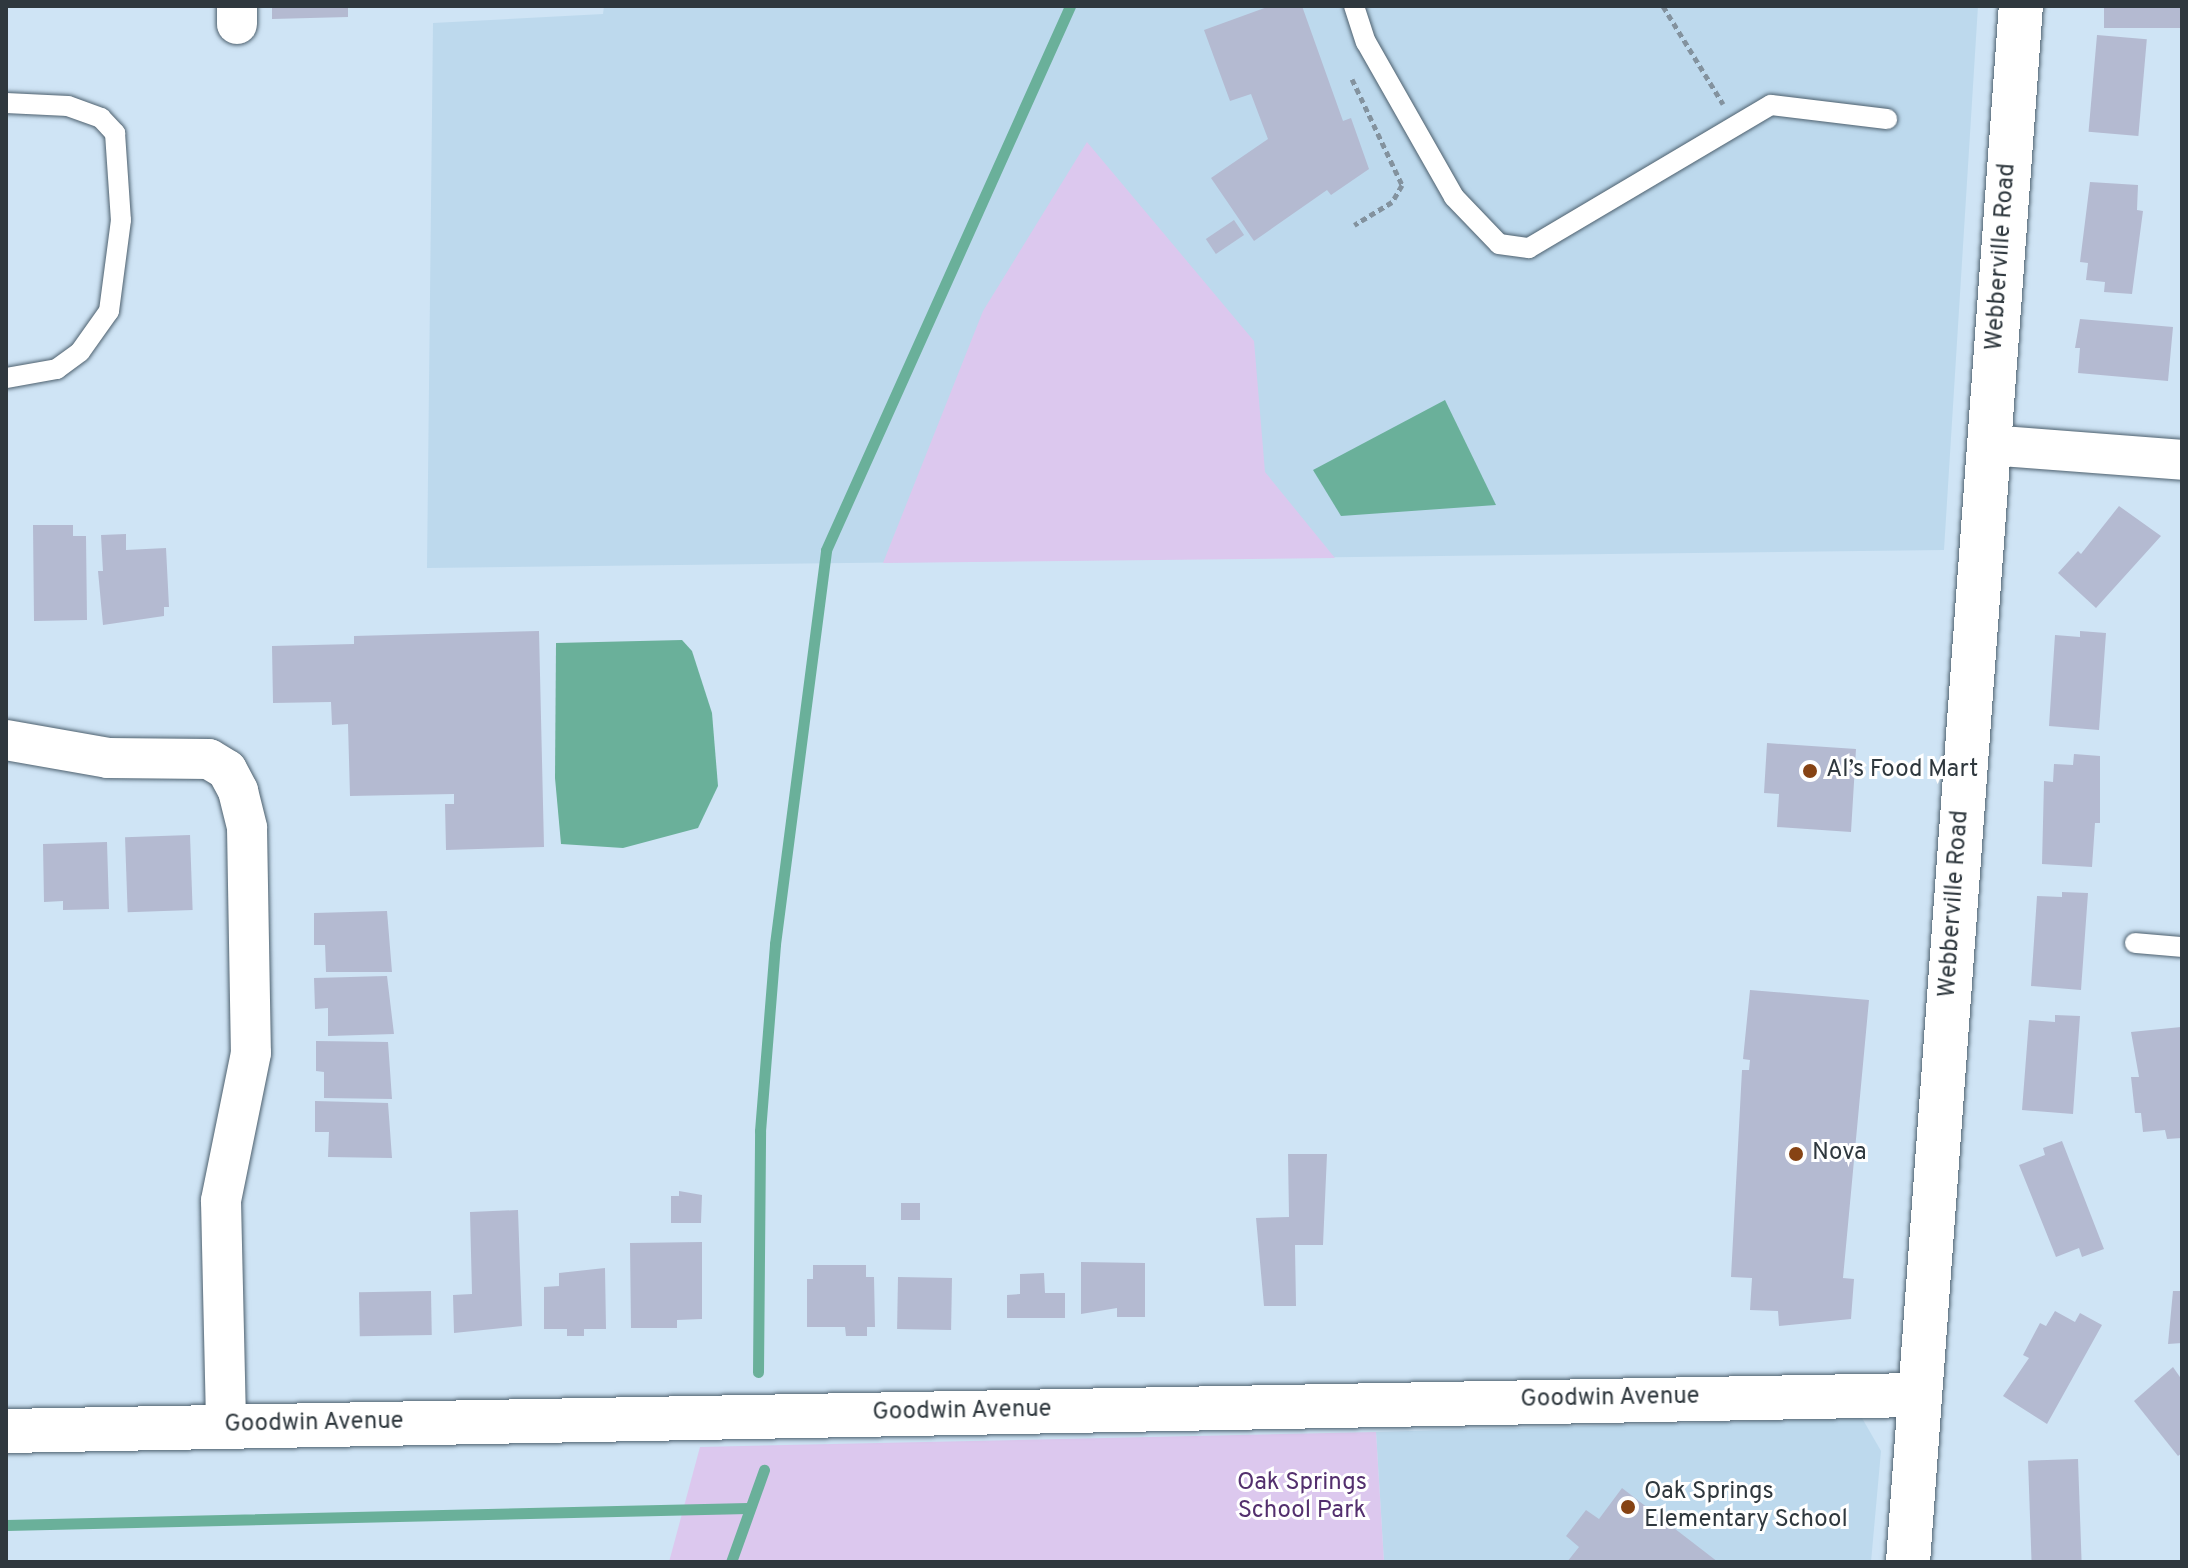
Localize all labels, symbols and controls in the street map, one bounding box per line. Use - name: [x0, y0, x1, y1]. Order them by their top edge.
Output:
- street label: Webberville Road: [1981, 162, 2023, 352]
- place label: Al’s Food Mart: [1826, 757, 1978, 785]
- marker: Al’s Food Mart: [1801, 762, 1819, 780]
- street label: Webberville Road: [1934, 809, 1976, 999]
- place label: Nova: [1812, 1140, 1867, 1168]
- marker: Nova: [1787, 1145, 1805, 1163]
- street label: Goodwin Avenue: [1520, 1383, 1700, 1415]
- street label: Goodwin Avenue: [872, 1396, 1052, 1428]
- street label: Goodwin Avenue: [224, 1408, 404, 1440]
- park label: Oak Springs School Park: [1237, 1470, 1367, 1526]
- place label: Oak Springs Elementary School: [1644, 1479, 1848, 1535]
- marker: Oak Springs Elementary School: [1619, 1498, 1637, 1516]

